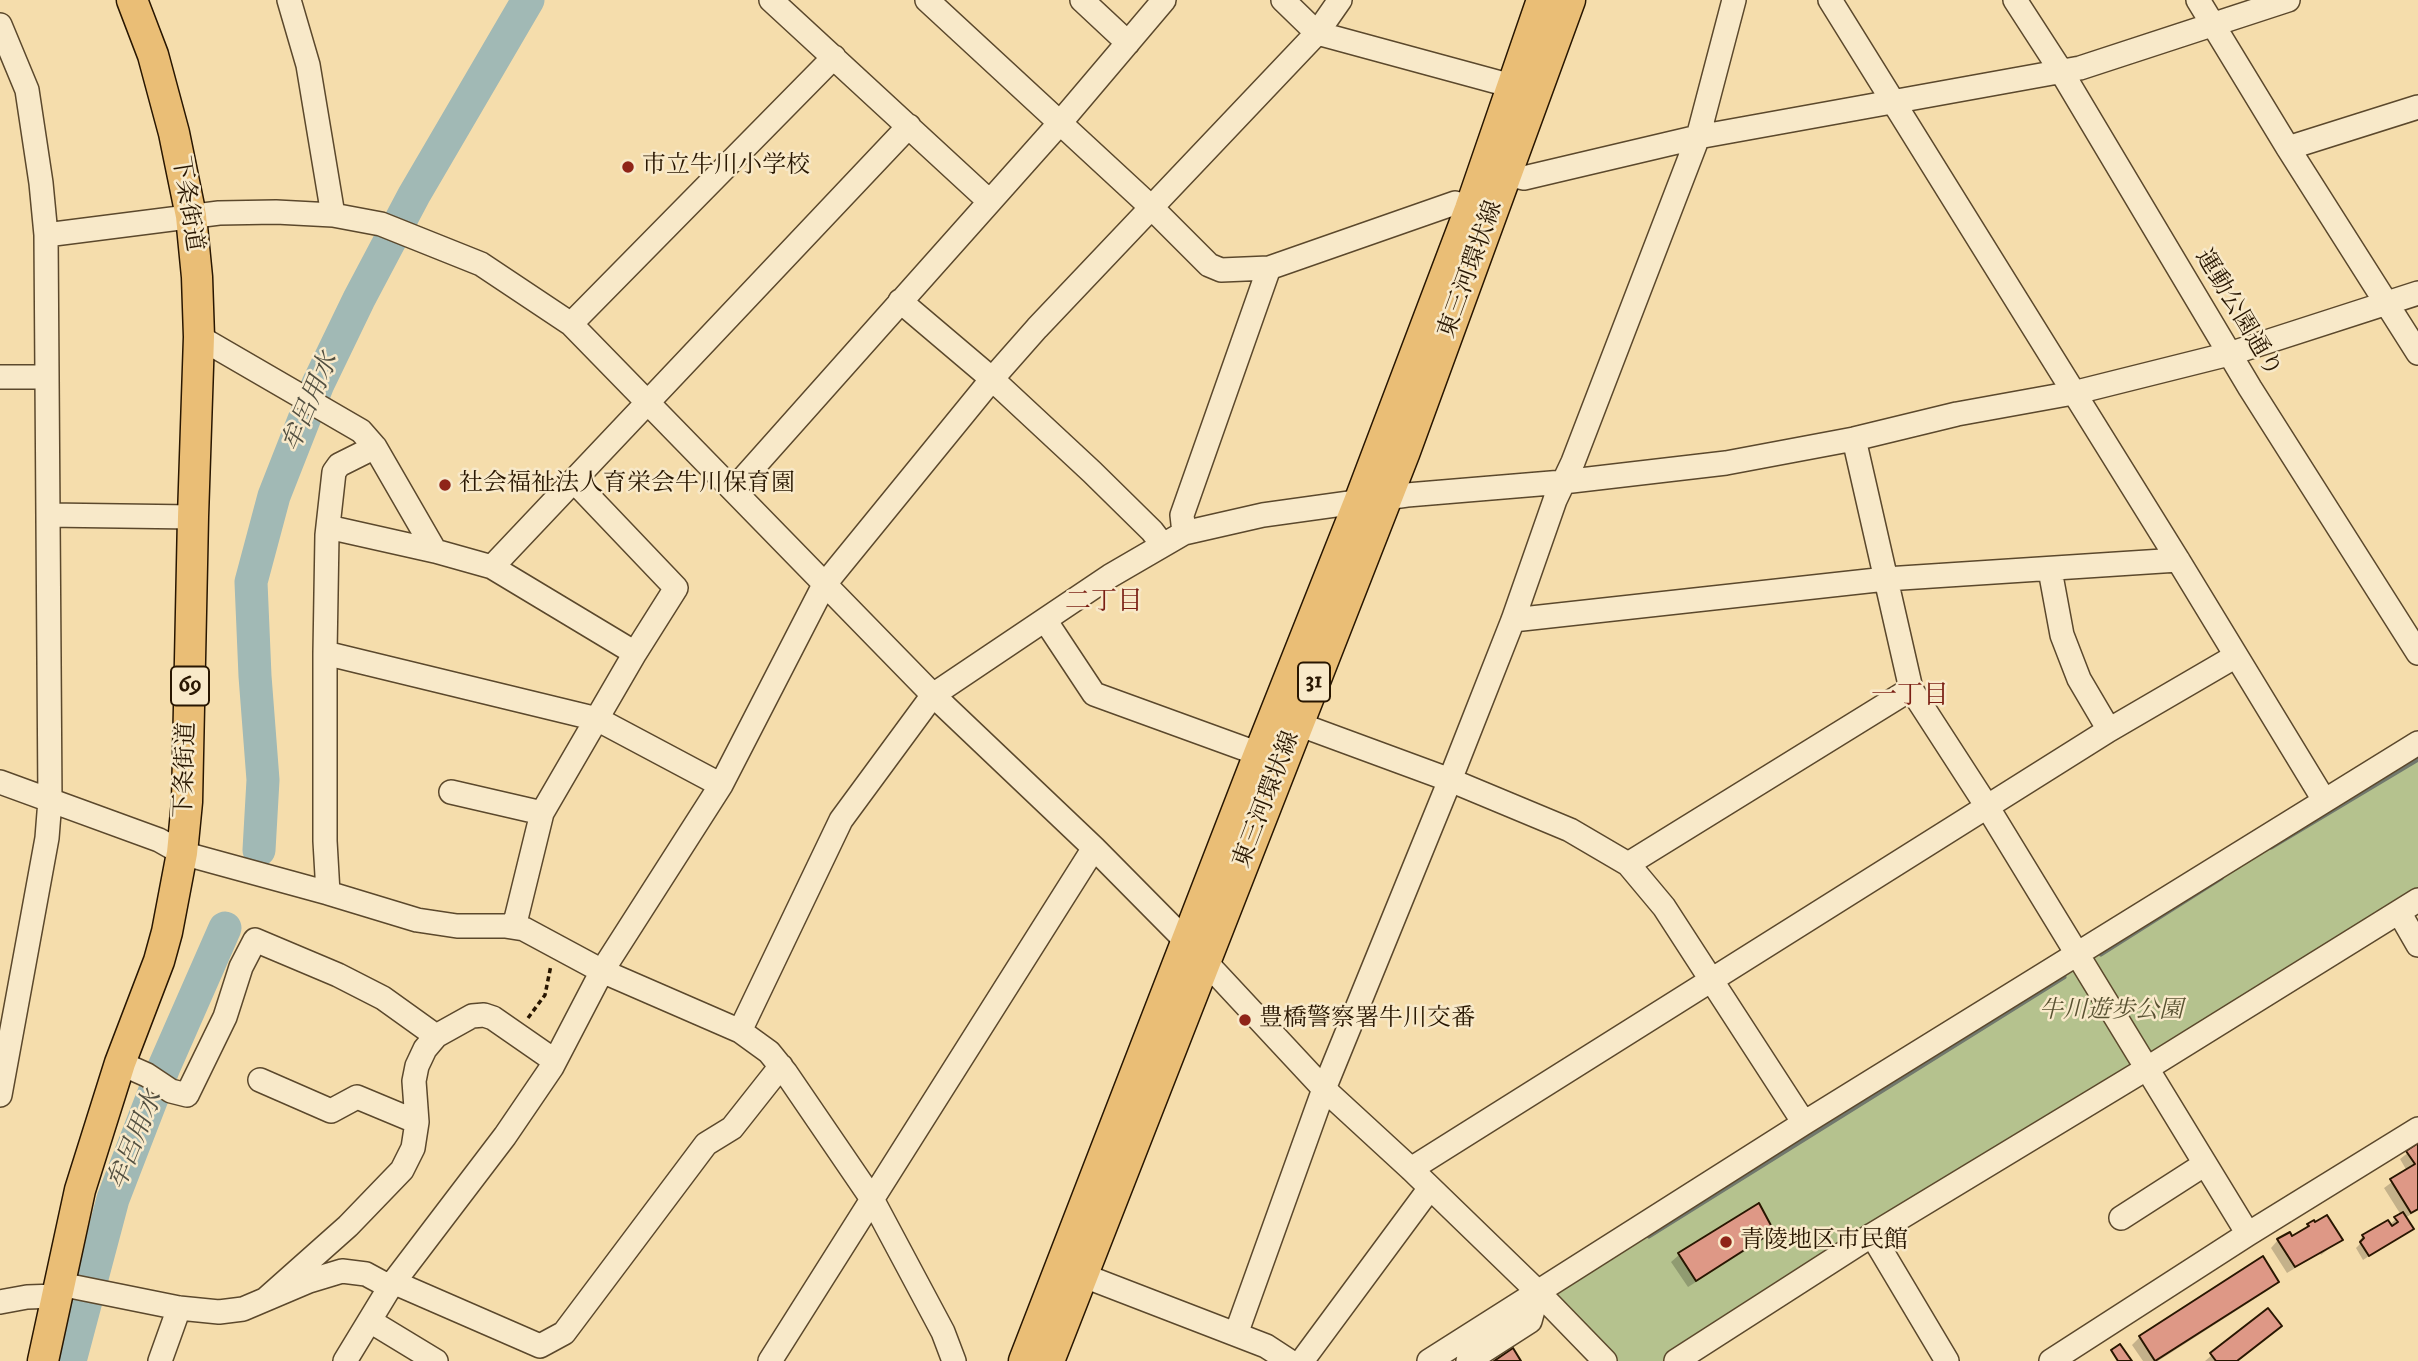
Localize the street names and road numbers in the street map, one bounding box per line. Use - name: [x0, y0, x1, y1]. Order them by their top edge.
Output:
- street label: 下条街道: [164, 154, 208, 254]
- street label: 東三河環状線: [1434, 197, 1510, 343]
- street label: 運動公園通り: [2188, 245, 2286, 383]
- road number: 31: [1298, 662, 1330, 702]
- road number: 69: [171, 666, 209, 706]
- street label: 下条街道: [171, 722, 203, 818]
- street label: 東三河環状線: [1229, 728, 1307, 872]

